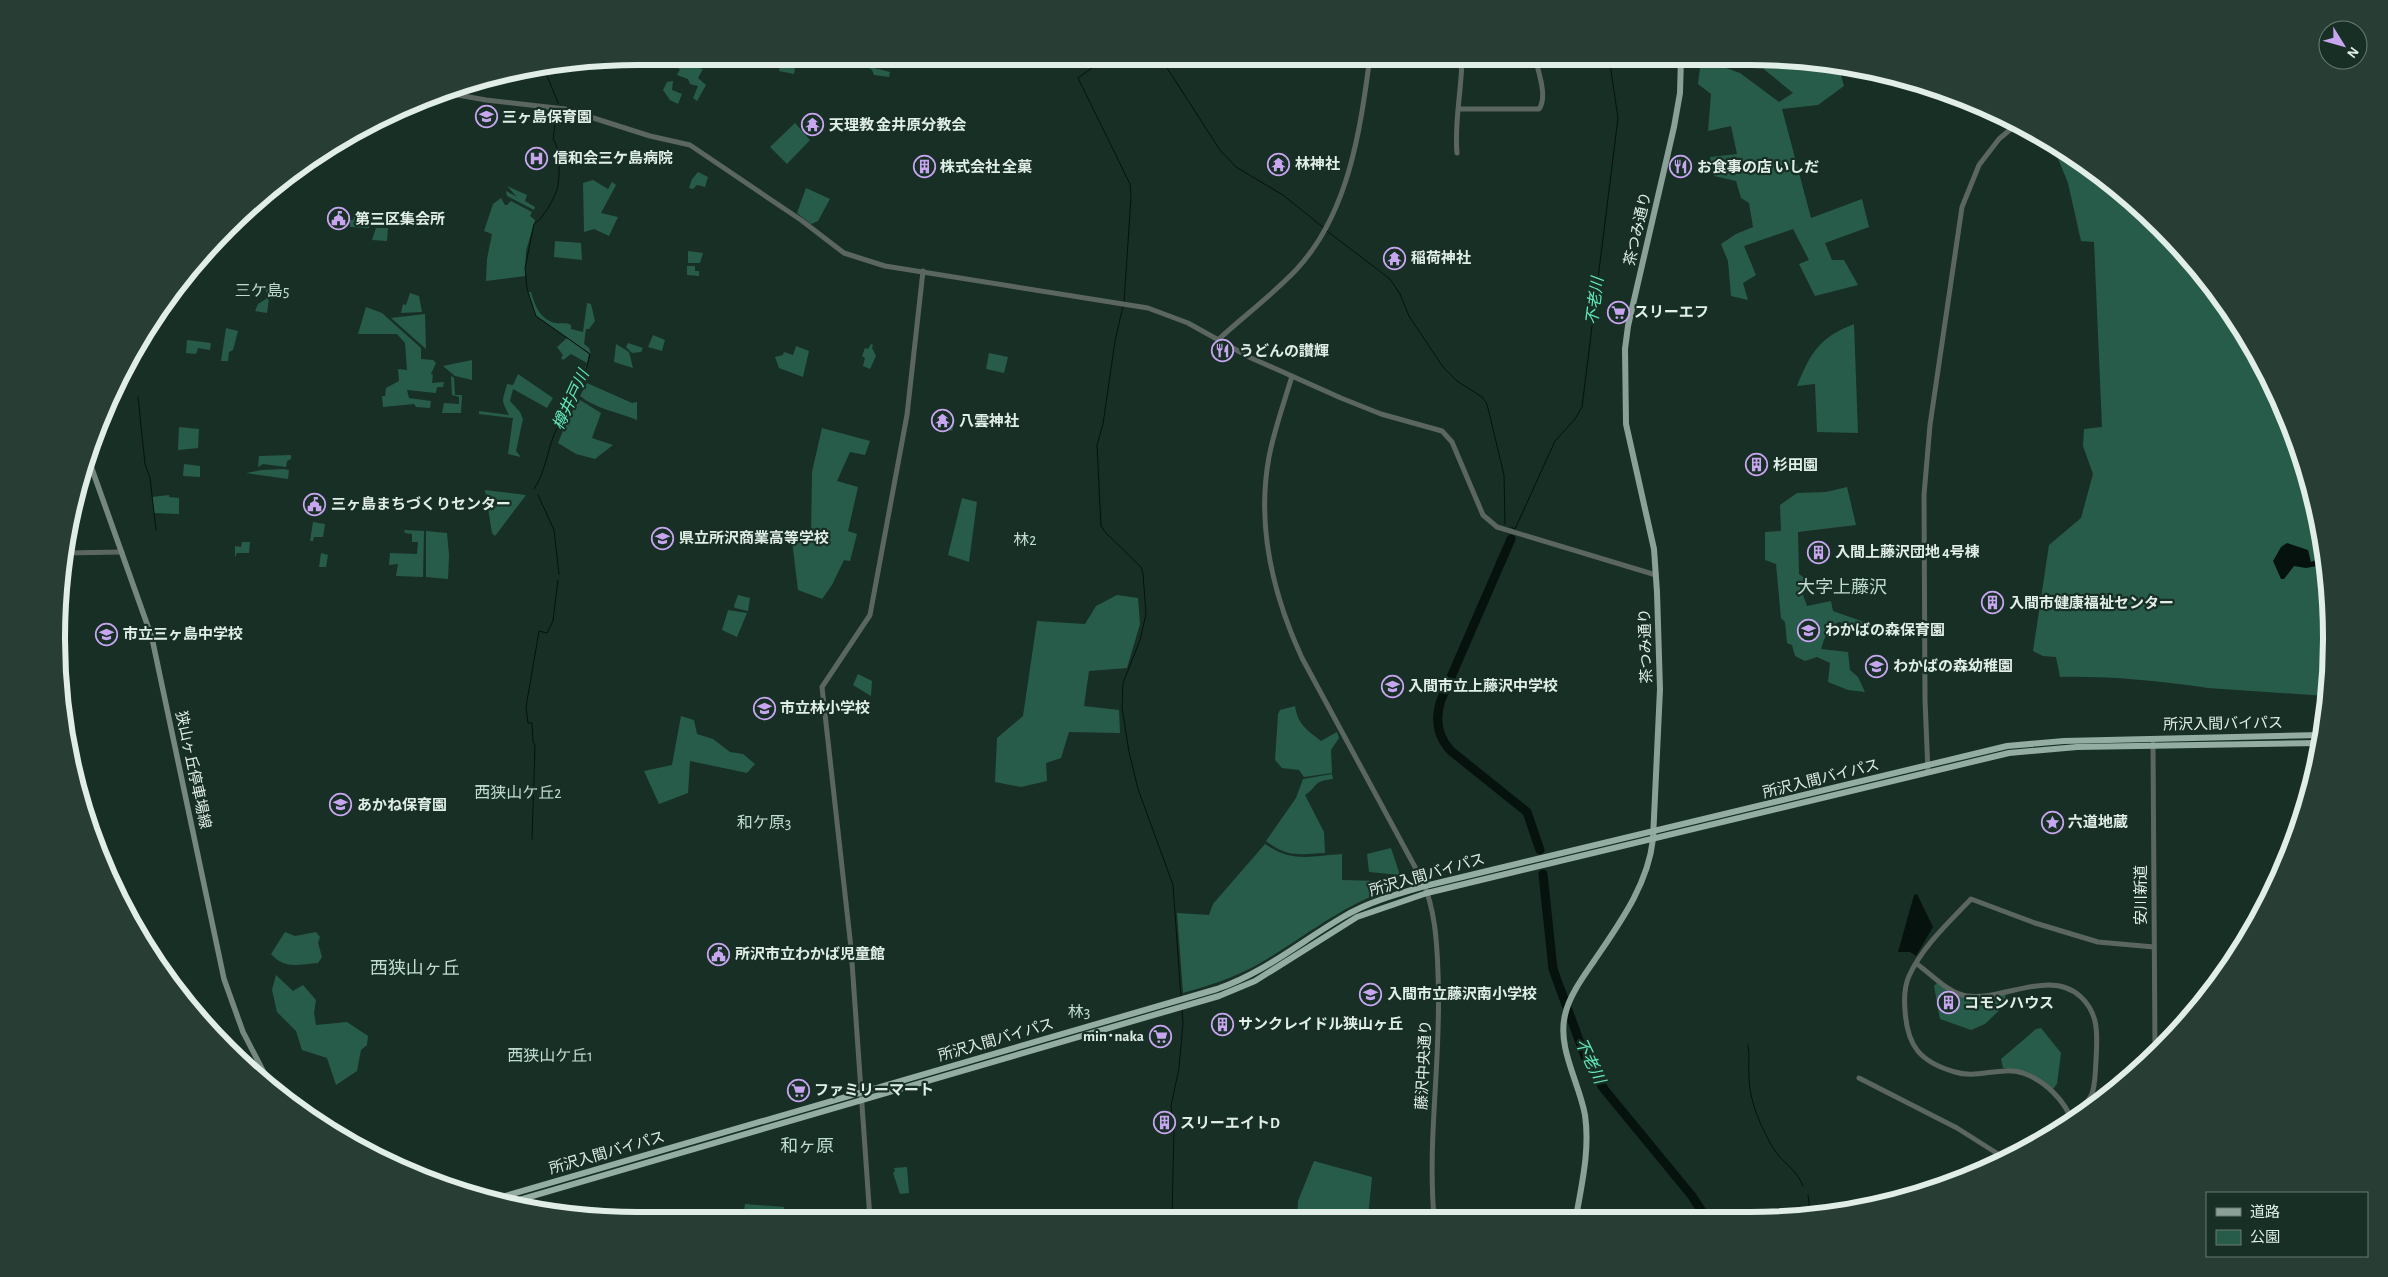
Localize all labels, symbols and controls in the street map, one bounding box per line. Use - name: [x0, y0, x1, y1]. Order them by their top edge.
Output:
- north arrow: [2318, 20, 2368, 70]
- text: N: [2344, 44, 2361, 60]
- school or university icon: 三ヶ島保育園: [474, 105, 498, 129]
- place label: 三ヶ島保育園: [502, 108, 592, 125]
- temple icon: 天理教 金井原分教会: [801, 113, 825, 137]
- place label: 天理教 金井原分教会: [829, 116, 966, 133]
- hospital icon: 信和会三ケ島病院: [525, 146, 549, 170]
- place label: 信和会三ケ島病院: [553, 149, 673, 166]
- temple icon: 林神社: [1267, 152, 1291, 176]
- building icon: 株式会社 全菓: [912, 155, 936, 179]
- place label: 林神社: [1295, 155, 1340, 172]
- restaurant icon: お食事の店 いしだ: [1669, 155, 1693, 179]
- place label: 株式会社 全菓: [940, 158, 1032, 175]
- place label: お食事の店 いしだ: [1697, 159, 1819, 175]
- street label: 茶つみ通り: [1621, 191, 1654, 267]
- public building icon: 第三区集会所: [327, 207, 351, 231]
- place label: 第三区集会所: [355, 211, 445, 227]
- temple icon: 稲荷神社: [1383, 246, 1407, 270]
- place label: 稲荷神社: [1411, 249, 1471, 266]
- water label: 不老川: [1583, 274, 1606, 326]
- district label: 三ケ島5: [235, 282, 289, 299]
- supermarket icon: スリーエフ: [1606, 300, 1630, 324]
- place label: スリーエフ: [1634, 305, 1709, 320]
- restaurant icon: うどんの讃輝: [1211, 339, 1235, 363]
- place label: うどんの讃輝: [1239, 343, 1329, 359]
- water label: 樽井戸川: [549, 365, 593, 432]
- temple icon: 八雲神社: [931, 409, 955, 433]
- place label: 八雲神社: [959, 412, 1019, 429]
- building icon: 杉田園: [1745, 453, 1769, 477]
- place label: 杉田園: [1773, 457, 1818, 473]
- public building icon: 三ヶ島まちづくりセンター: [303, 492, 327, 516]
- place label: 三ヶ島まちづくりセンター: [331, 495, 511, 512]
- school or university icon: 県立所沢商業高等学校: [651, 526, 675, 550]
- place label: 県立所沢商業高等学校: [679, 530, 829, 546]
- district label: 林2: [1013, 532, 1037, 548]
- building icon: 入間上藤沢団地 4号棟: [1807, 540, 1831, 564]
- place label: 入間上藤沢団地 4号棟: [1835, 543, 1980, 560]
- district label: 大字上藤沢: [1797, 578, 1887, 597]
- building icon: 入間市健康福祉センター: [1981, 591, 2005, 615]
- place label: 入間市健康福祉センター: [2009, 595, 2174, 611]
- street label: 茶つみ通り: [1636, 608, 1655, 684]
- school or university icon: わかばの森保育園: [1797, 618, 1821, 642]
- school or university icon: 市立三ヶ島中学校: [95, 622, 119, 646]
- place label: わかばの森保育園: [1825, 622, 1945, 638]
- place label: 市立三ヶ島中学校: [123, 625, 243, 642]
- school or university icon: わかばの森幼稚園: [1865, 654, 1889, 678]
- place label: わかばの森幼稚園: [1893, 658, 2013, 674]
- school or university icon: 入間市立上藤沢中学校: [1380, 674, 1404, 698]
- place label: 入間市立上藤沢中学校: [1408, 678, 1558, 694]
- school or university icon: 市立林小学校: [752, 696, 776, 720]
- place label: 市立林小学校: [780, 700, 870, 716]
- street label: 狭山ヶ丘停車場線: [173, 710, 214, 830]
- street label: 所沢入間バイパス: [2163, 714, 2283, 733]
- street label: 所沢入間バイパス: [1761, 756, 1881, 801]
- district label: 西狭山ケ丘2: [474, 784, 562, 801]
- school or university icon: あかね保育園: [329, 793, 353, 817]
- place label: あかね保育園: [357, 797, 447, 813]
- place icon: 六道地蔵: [2040, 810, 2064, 834]
- district label: 和ケ原3: [737, 814, 791, 831]
- place label: 六道地蔵: [2068, 814, 2128, 830]
- street label: 所沢入間バイパス: [1367, 850, 1487, 899]
- street label: 安川新道: [2133, 865, 2149, 925]
- public building icon: 所沢市立わかば児童館: [707, 942, 731, 966]
- place label: 所沢市立わかば児童館: [735, 946, 885, 962]
- district label: 西狭山ヶ丘: [370, 959, 460, 978]
- school or university icon: 入間市立藤沢南小学校: [1359, 982, 1383, 1006]
- place label: 入間市立藤沢南小学校: [1387, 986, 1537, 1002]
- building icon: コモンハウス: [1936, 991, 1960, 1015]
- place label: コモンハウス: [1964, 996, 2054, 1011]
- district label: 林3: [1068, 1004, 1090, 1020]
- building icon: サンクレイドル狭山ヶ丘: [1210, 1012, 1234, 1036]
- street label: 所沢入間バイパス: [936, 1015, 1056, 1064]
- place label: サンクレイドル狭山ヶ丘: [1238, 1016, 1403, 1032]
- street label: 藤沢中央通り: [1413, 1020, 1434, 1110]
- supermarket icon: min･naka: [1148, 1024, 1172, 1048]
- place label: min･naka: [1083, 1029, 1144, 1044]
- water label: 不老川: [1572, 1035, 1609, 1088]
- district label: 西狭山ケ丘1: [507, 1047, 593, 1064]
- supermarket icon: ファミリーマート: [786, 1078, 810, 1102]
- place label: ファミリーマート: [814, 1083, 934, 1098]
- building icon: スリーエイトD: [1152, 1111, 1176, 1135]
- place label: スリーエイトD: [1180, 1115, 1280, 1131]
- street label: 所沢入間バイパス: [547, 1128, 667, 1177]
- district label: 和ヶ原: [780, 1136, 834, 1156]
- legend: [2206, 1192, 2368, 1257]
- text: 道路: [2250, 1204, 2280, 1220]
- text: 公園: [2250, 1229, 2280, 1245]

